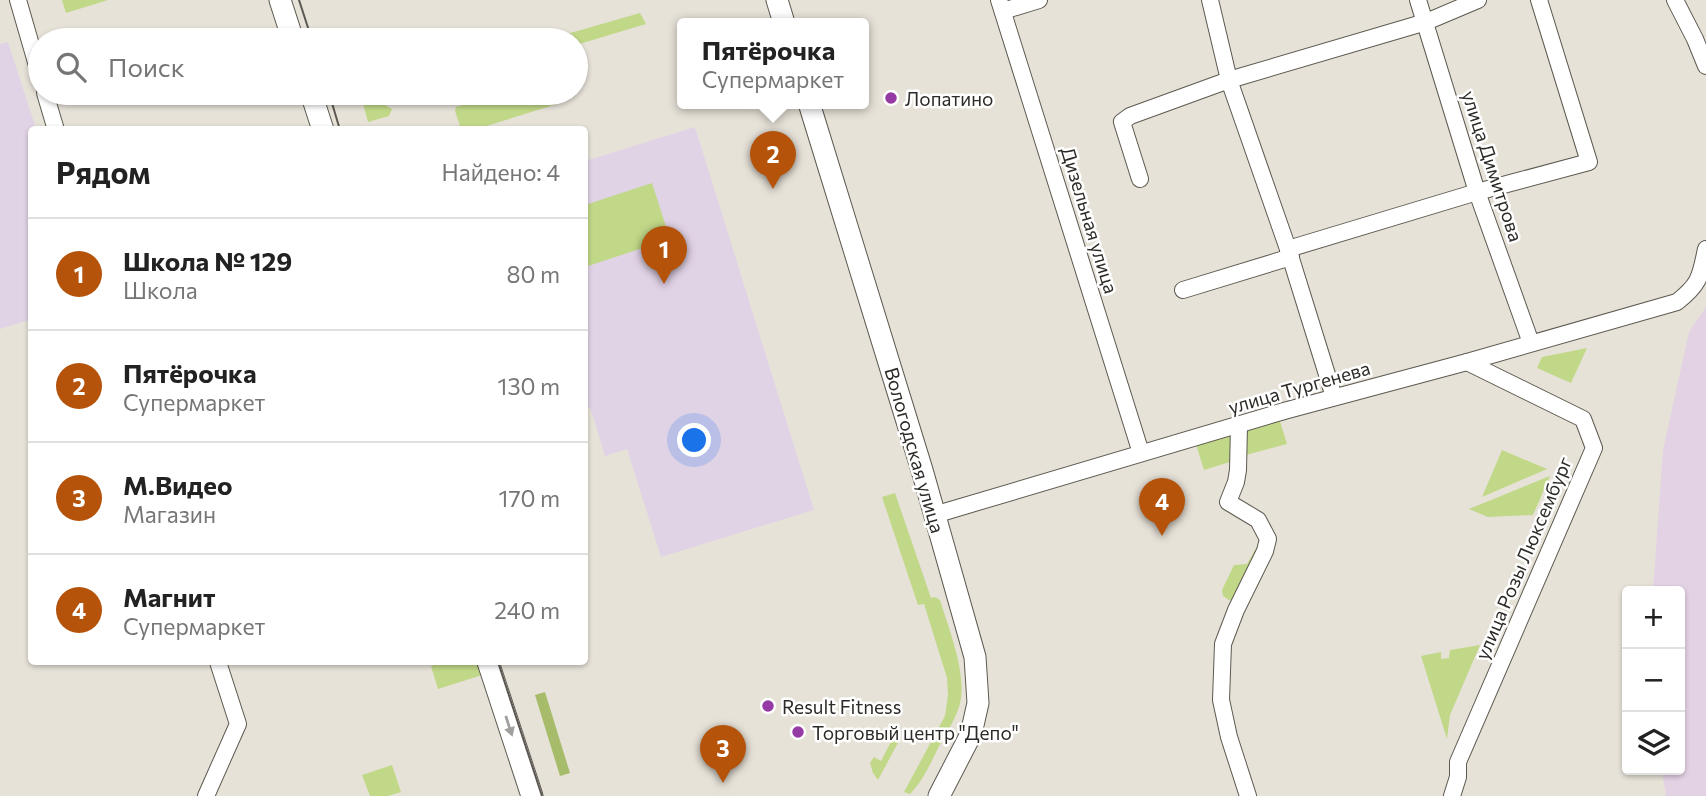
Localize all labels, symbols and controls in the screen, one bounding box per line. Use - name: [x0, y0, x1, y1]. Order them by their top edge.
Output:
- popup: [677, 18, 869, 109]
- search box: [28, 28, 588, 105]
- text: Пятёрочка: [702, 34, 835, 65]
- icon: search: [52, 48, 90, 86]
- text: Поиск: [108, 51, 185, 82]
- text: Супермаркет: [702, 65, 844, 93]
- place label: Лопатино: [905, 87, 993, 110]
- street label: улица Димитрова: [1458, 88, 1528, 244]
- marker: Лопатино: [883, 90, 899, 106]
- pin: 2: [750, 131, 796, 189]
- street label: Дизельная улица: [1057, 144, 1123, 296]
- text: Рядом: [56, 153, 150, 190]
- text: Найдено: 4: [442, 158, 560, 186]
- pin: 1: [641, 226, 687, 284]
- text: Школа № 129: [123, 245, 292, 276]
- text: 1: [74, 260, 84, 288]
- text: 80 m: [507, 260, 560, 288]
- text: Школа: [123, 276, 198, 304]
- street label: улица Тургенева: [1225, 356, 1373, 418]
- text: Пятёрочка: [123, 357, 256, 388]
- street label: Вологодская улица: [880, 364, 950, 536]
- text: 2: [72, 372, 86, 400]
- text: 130 m: [498, 372, 560, 400]
- text: Супермаркет: [123, 388, 265, 416]
- your location: [677, 423, 711, 457]
- street label: улица Розы Люксембург: [1470, 453, 1576, 663]
- text: М.Видео: [123, 469, 233, 500]
- pin: 4: [1139, 478, 1185, 536]
- text: 3: [72, 484, 86, 512]
- text: 170 m: [499, 484, 560, 512]
- text: Магазин: [123, 500, 216, 528]
- text: Магнит: [123, 581, 216, 612]
- map controls: [1622, 586, 1685, 775]
- button: +: [1622, 586, 1685, 649]
- text: 4: [72, 596, 86, 624]
- text: 240 m: [494, 596, 560, 624]
- text: Супермаркет: [123, 612, 265, 640]
- button: −: [1622, 649, 1685, 712]
- place label: Result Fitness: [782, 695, 901, 718]
- marker: Result Fitness: [760, 698, 776, 714]
- button: layers: [1622, 712, 1685, 775]
- one-way arrow: [505, 716, 515, 737]
- place label: Торговый центр "Депо": [812, 721, 1019, 744]
- marker: Торговый центр "Депо": [790, 724, 806, 740]
- pin: 3: [700, 725, 746, 783]

